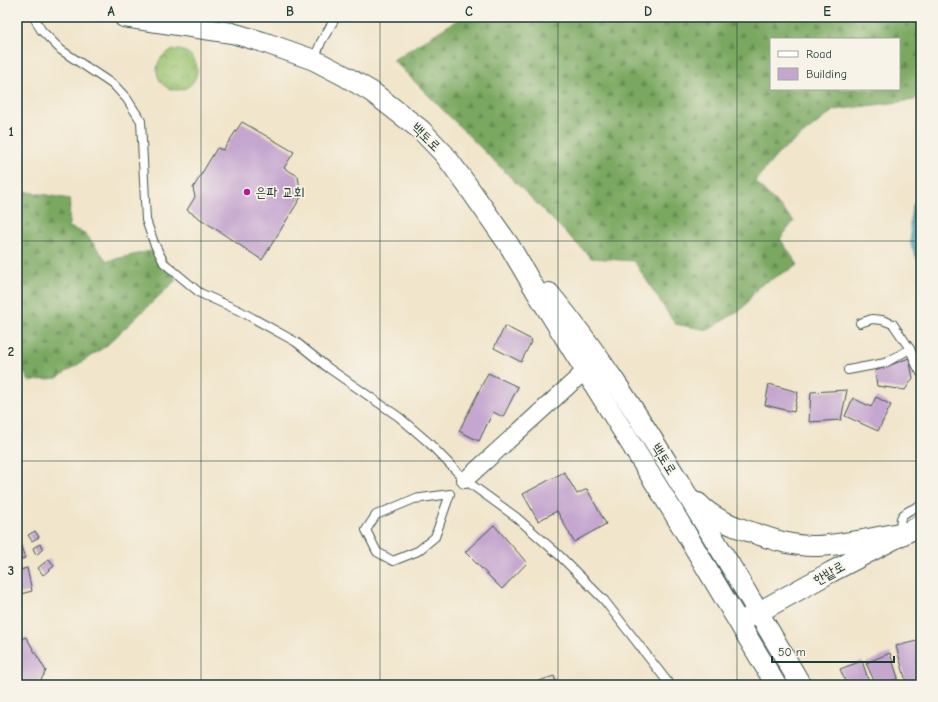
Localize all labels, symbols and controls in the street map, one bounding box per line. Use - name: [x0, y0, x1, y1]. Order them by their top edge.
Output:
- text: A: [107, 4, 115, 19]
- text: B: [286, 4, 294, 19]
- text: C: [465, 4, 473, 19]
- text: D: [644, 4, 652, 19]
- text: E: [823, 4, 831, 19]
- legend: [770, 38, 900, 90]
- text: Road: [806, 47, 832, 61]
- text: Building: [806, 67, 847, 81]
- street label: 백토로: [408, 119, 444, 155]
- text: 1: [8, 124, 14, 139]
- place label: 은파 교회: [255, 184, 305, 201]
- marker: 은파 교회: [242, 187, 252, 197]
- text: 2: [8, 344, 14, 359]
- street label: 백토로: [648, 440, 680, 478]
- street label: 한밭로: [810, 557, 848, 589]
- text: 3: [8, 563, 14, 578]
- scale bar: [772, 638, 894, 664]
- text: 50 m: [778, 645, 806, 659]

